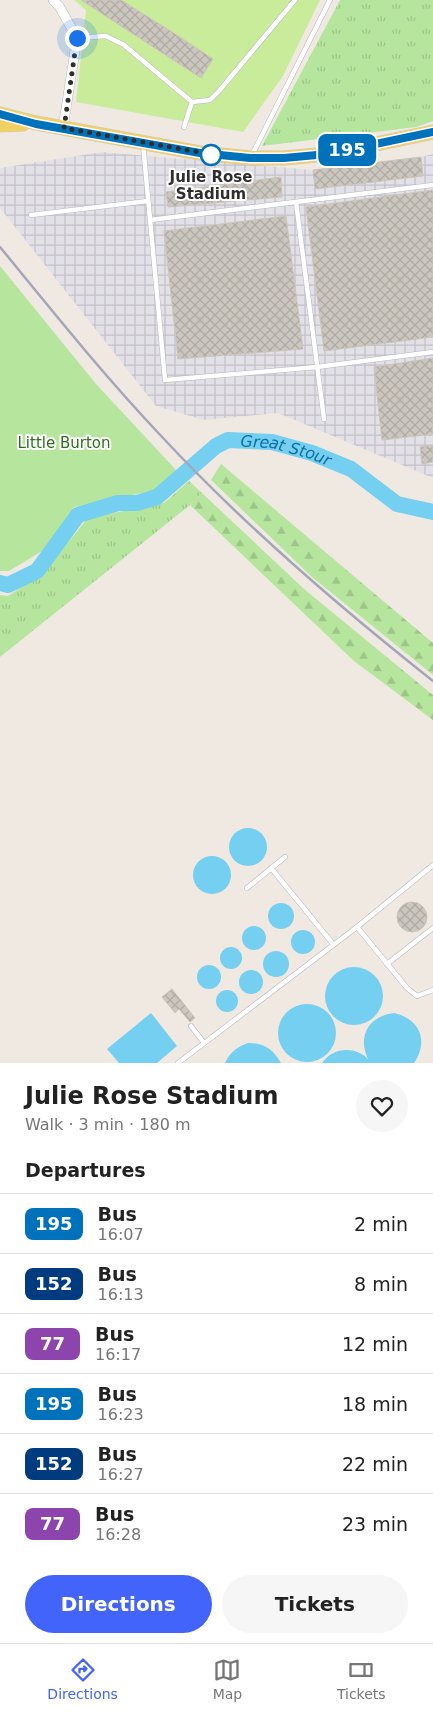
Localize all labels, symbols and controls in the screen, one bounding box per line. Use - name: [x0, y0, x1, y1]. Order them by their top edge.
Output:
- your location: [65, 26, 90, 51]
- line badge: 195: [318, 134, 376, 166]
- text: 195: [328, 139, 366, 160]
- marker: Julie Rose Stadium: [200, 144, 222, 166]
- place label: Julie Rose Stadium: [169, 168, 252, 203]
- water label: Great Stour: [240, 431, 335, 470]
- park label: Little Burton: [18, 434, 110, 452]
- button: heart: [356, 1080, 408, 1132]
- text: Julie Rose Stadium: [25, 1082, 278, 1110]
- text: Walk · 3 min · 180 m: [25, 1115, 190, 1134]
- text: Departures: [25, 1159, 146, 1181]
- text: Bus: [98, 1203, 137, 1225]
- text: 195: [35, 1213, 73, 1234]
- text: 2 min: [354, 1213, 408, 1235]
- text: 16:07: [98, 1225, 144, 1244]
- text: Bus: [98, 1263, 137, 1285]
- text: 152: [35, 1273, 73, 1294]
- text: 8 min: [354, 1273, 408, 1295]
- text: 16:13: [98, 1285, 144, 1304]
- text: Bus: [95, 1323, 134, 1345]
- text: 77: [40, 1333, 65, 1354]
- text: 12 min: [342, 1333, 408, 1355]
- text: 16:17: [95, 1345, 141, 1364]
- text: Bus: [98, 1383, 137, 1405]
- text: 195: [35, 1393, 73, 1414]
- text: 18 min: [342, 1393, 408, 1415]
- text: 16:23: [98, 1405, 144, 1424]
- text: Bus: [98, 1443, 137, 1465]
- text: 152: [35, 1453, 73, 1474]
- text: 22 min: [342, 1453, 408, 1475]
- text: 16:27: [98, 1465, 144, 1484]
- text: Bus: [95, 1503, 134, 1525]
- text: 77: [40, 1513, 65, 1534]
- text: 23 min: [342, 1513, 408, 1535]
- text: 16:28: [95, 1525, 141, 1544]
- button: Directions: [25, 1575, 212, 1633]
- button: Tickets: [222, 1575, 408, 1633]
- tab: Directions: [47, 1656, 118, 1702]
- tab: Map: [213, 1656, 242, 1702]
- tab: Tickets: [337, 1656, 386, 1702]

